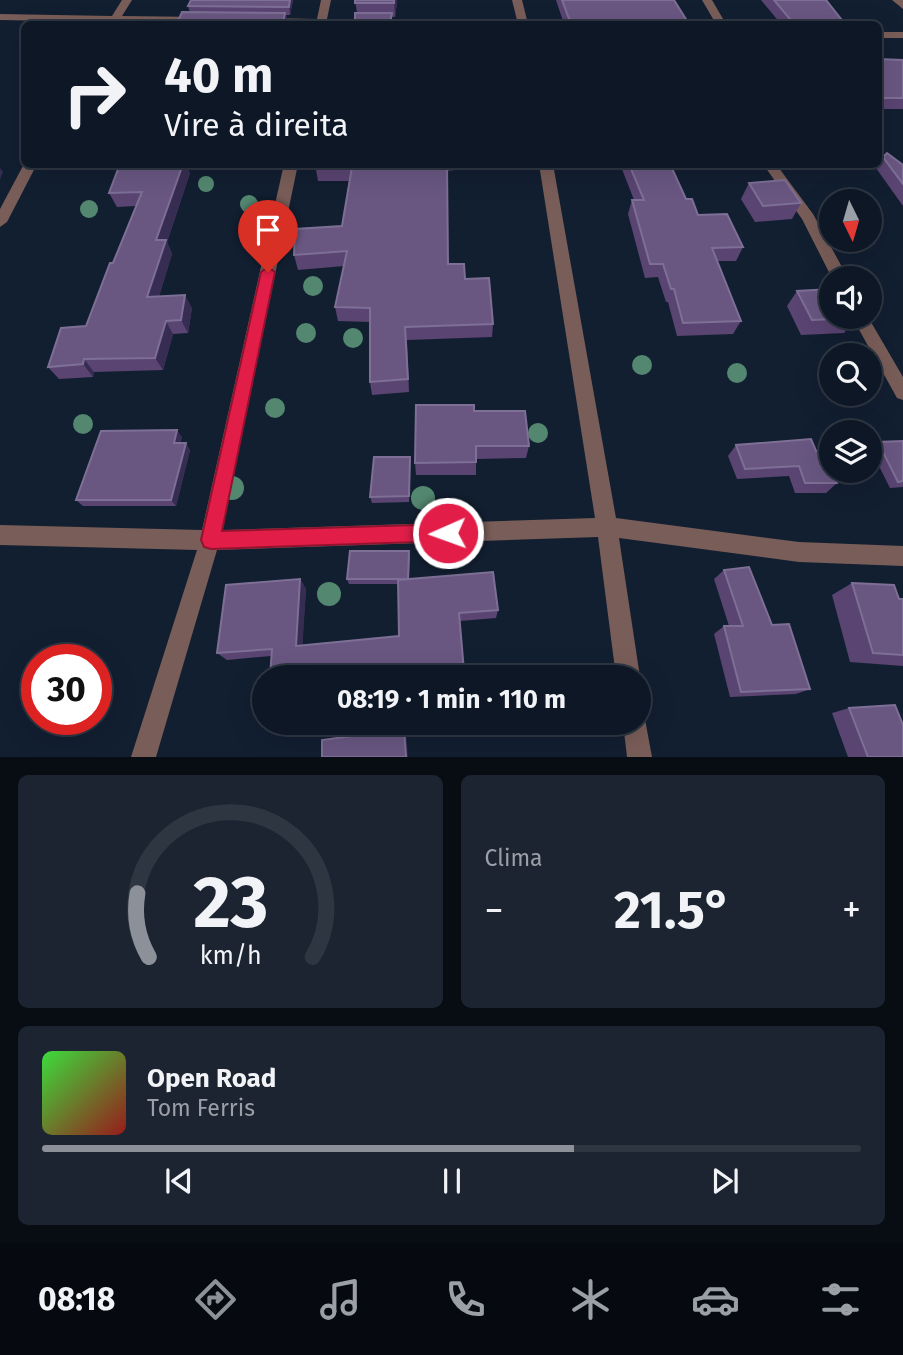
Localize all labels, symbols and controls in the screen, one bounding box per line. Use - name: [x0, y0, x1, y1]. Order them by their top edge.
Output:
- text: 40 m: [164, 46, 273, 105]
- icon: right: [49, 49, 140, 140]
- text: Vire à direita: [164, 106, 349, 144]
- north arrow: [819, 189, 882, 252]
- map controls: [819, 189, 882, 483]
- pin: [238, 200, 298, 272]
- icon: arrive: [249, 211, 287, 249]
- button: sound: [819, 266, 882, 329]
- button: search: [819, 343, 882, 406]
- button: layers: [819, 420, 882, 483]
- position arrow: [411, 496, 485, 570]
- speed limit sign: 30: [21, 644, 112, 735]
- text: 08:19 · 1 min · 110 m: [337, 684, 566, 715]
- text: Clima: [485, 844, 543, 872]
- text: 23: [193, 860, 268, 947]
- text: 21.5°: [614, 879, 731, 942]
- text: −: [485, 887, 504, 933]
- text: +: [842, 887, 861, 933]
- text: km/h: [199, 941, 261, 971]
- text: Open Road: [147, 1063, 276, 1094]
- text: Tom Ferris: [147, 1094, 255, 1122]
- icon: previous: [160, 1162, 198, 1200]
- icon: pause: [433, 1162, 471, 1200]
- icon: next: [706, 1162, 744, 1200]
- icon: directions: [191, 1275, 240, 1324]
- icon: music: [316, 1275, 365, 1324]
- icon: phone: [441, 1275, 490, 1324]
- icon: climate: [566, 1275, 615, 1324]
- icon: car: [691, 1275, 740, 1324]
- icon: filters: [816, 1275, 865, 1324]
- text: 08:18: [38, 1280, 115, 1318]

